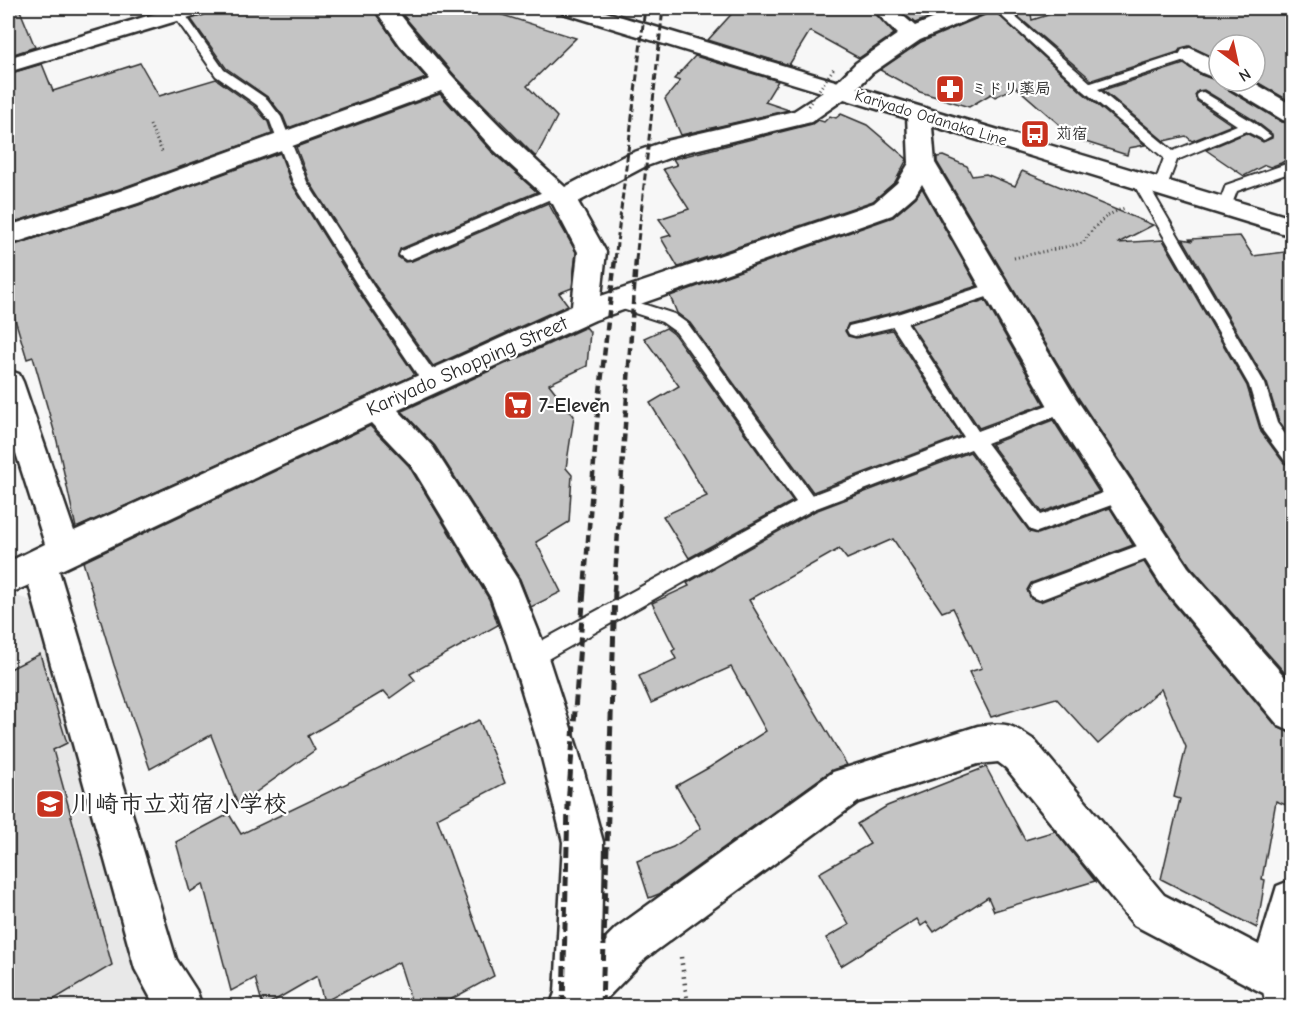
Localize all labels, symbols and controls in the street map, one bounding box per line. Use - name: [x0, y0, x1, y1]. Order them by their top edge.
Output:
- north arrow: [1207, 33, 1267, 93]
- text: N: [1235, 64, 1254, 85]
- pharmacy icon: ミドリ薬局: [934, 73, 966, 105]
- place label: ミドリ薬局: [971, 80, 1051, 98]
- street label: Kariyado Odanaka Line: [853, 86, 1009, 150]
- bus stop icon: 苅宿: [1019, 118, 1051, 150]
- place label: 苅宿: [1056, 125, 1088, 143]
- street label: Kariyado Shopping Street: [363, 311, 572, 421]
- supermarket icon: 7-Eleven: [502, 389, 534, 421]
- place label: 7-Eleven: [539, 394, 610, 417]
- school or university icon: 川崎市立苅宿小学校: [34, 788, 66, 820]
- place label: 川崎市立苅宿小学校: [71, 790, 287, 818]

